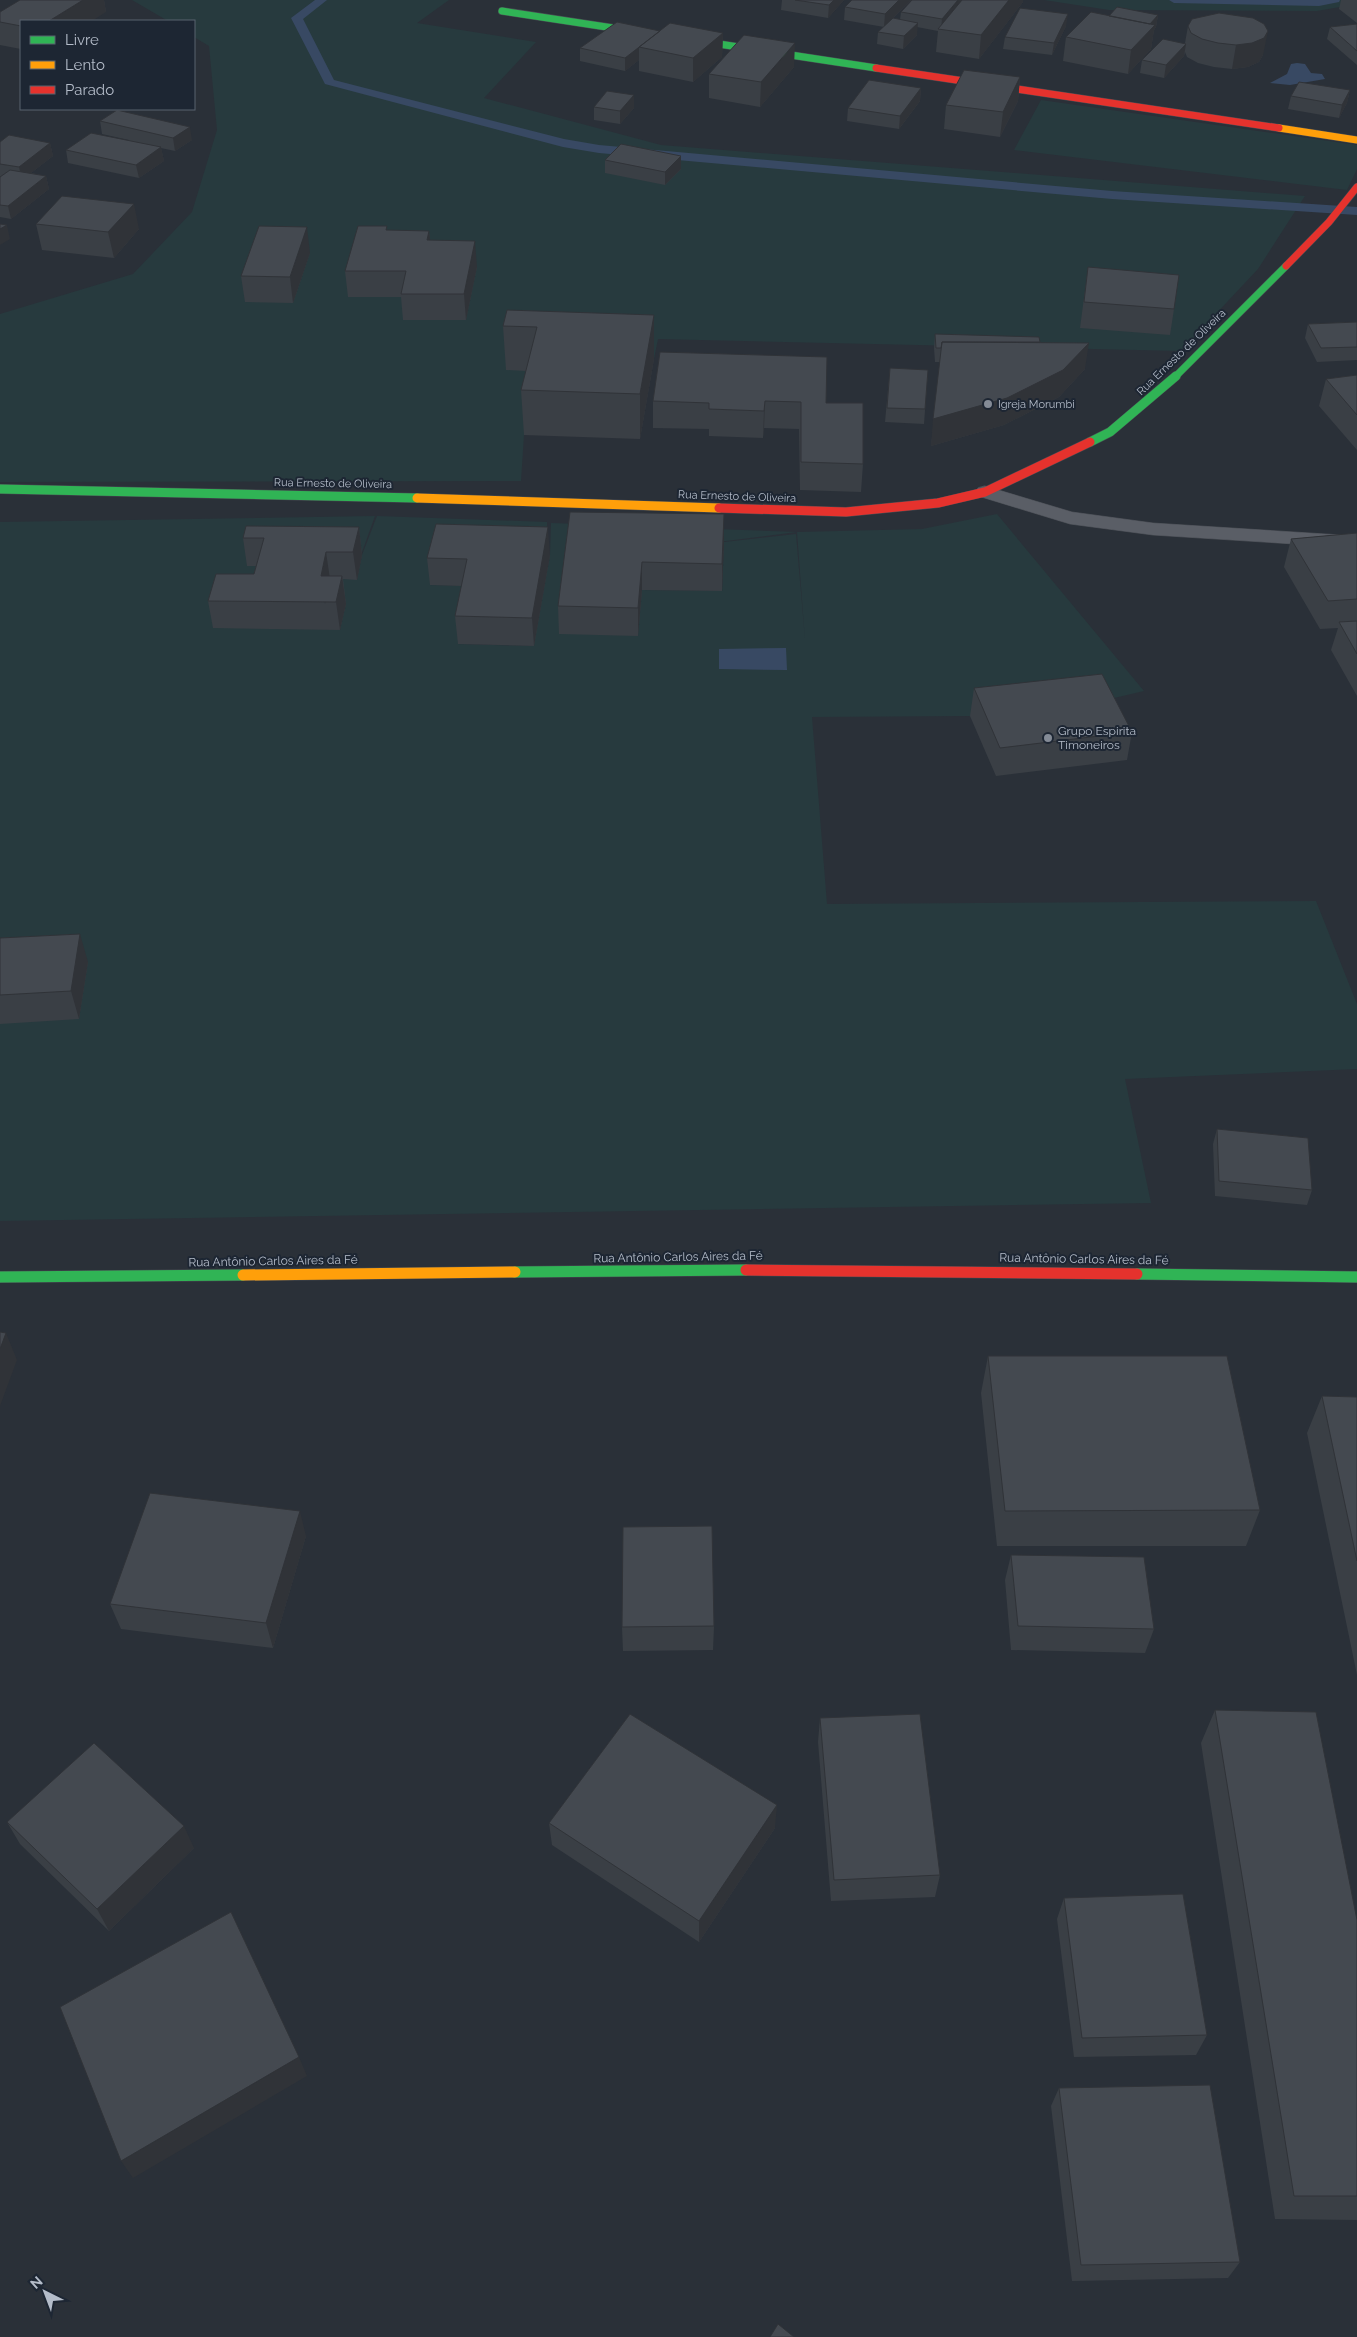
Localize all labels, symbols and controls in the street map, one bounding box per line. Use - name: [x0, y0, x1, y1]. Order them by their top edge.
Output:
- legend: [20, 20, 195, 110]
- text: Livre: [65, 31, 99, 49]
- text: Lento: [65, 56, 105, 74]
- text: Parado: [65, 81, 114, 99]
- street label: Rua Ernesto de Oliveira: [1134, 307, 1228, 398]
- marker: Igreja Morumbi: [982, 398, 994, 410]
- place label: Igreja Morumbi: [998, 398, 1075, 411]
- street label: Rua Ernesto de Oliveira: [274, 476, 392, 491]
- street label: Rua Ernesto de Oliveira: [678, 488, 796, 505]
- place label: Grupo Espirita Timoneiros: [1058, 724, 1136, 752]
- marker: Grupo Espirita Timoneiros: [1042, 732, 1054, 744]
- street label: Rua Antônio Carlos Aires da Fé: [593, 1249, 763, 1265]
- street label: Rua Antônio Carlos Aires da Fé: [999, 1251, 1169, 1267]
- street label: Rua Antônio Carlos Aires da Fé: [188, 1253, 358, 1269]
- north arrow: [20, 2267, 70, 2317]
- text: N: [27, 2273, 46, 2292]

